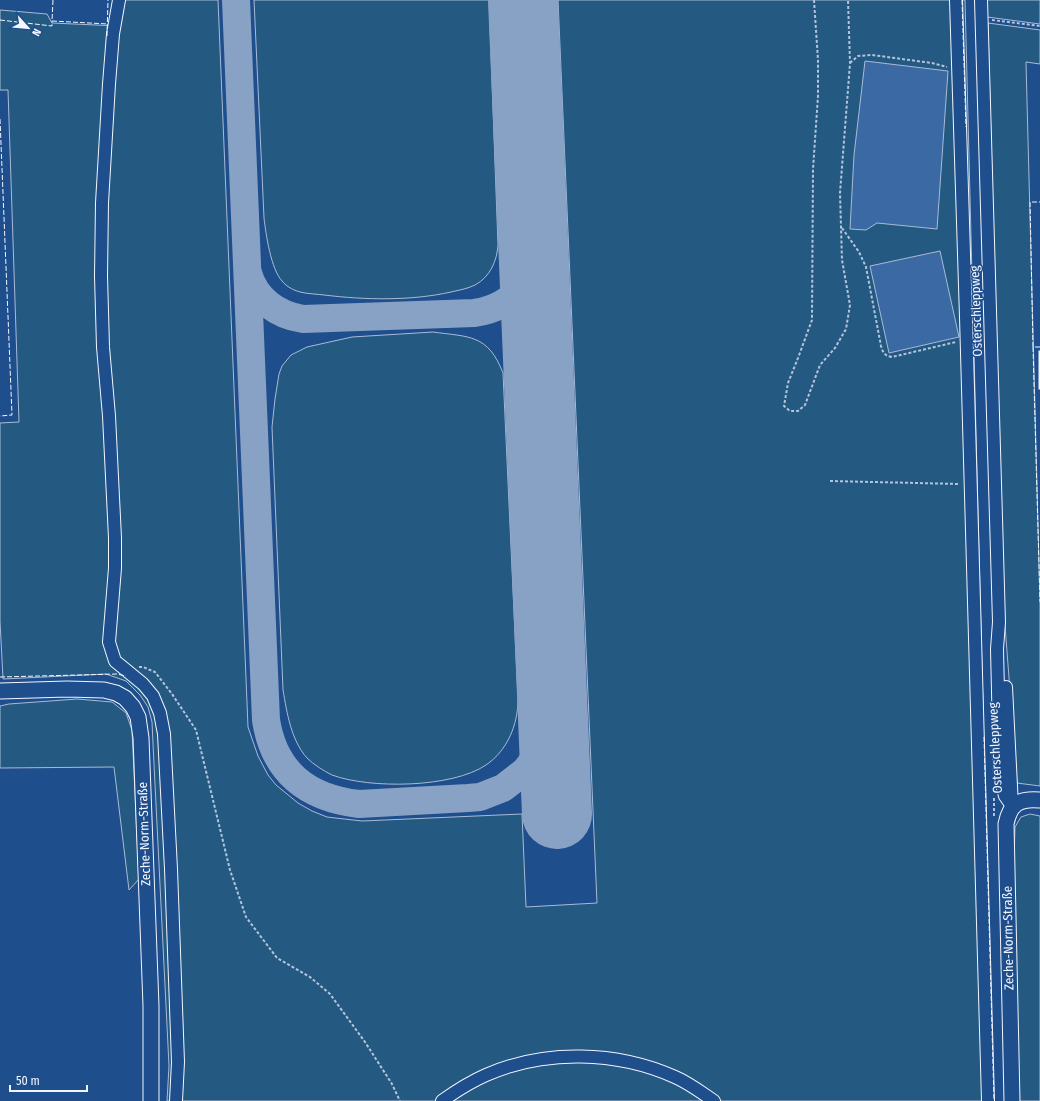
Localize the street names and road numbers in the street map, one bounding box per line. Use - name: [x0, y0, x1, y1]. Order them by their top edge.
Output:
- street label: Osterschleppweg: [967, 264, 985, 357]
- street label: Osterschleppweg: [985, 701, 1005, 794]
- street label: Zeche-Norm-Straße: [135, 782, 153, 886]
- street label: Zeche-Norm-Straße: [1000, 886, 1016, 990]

